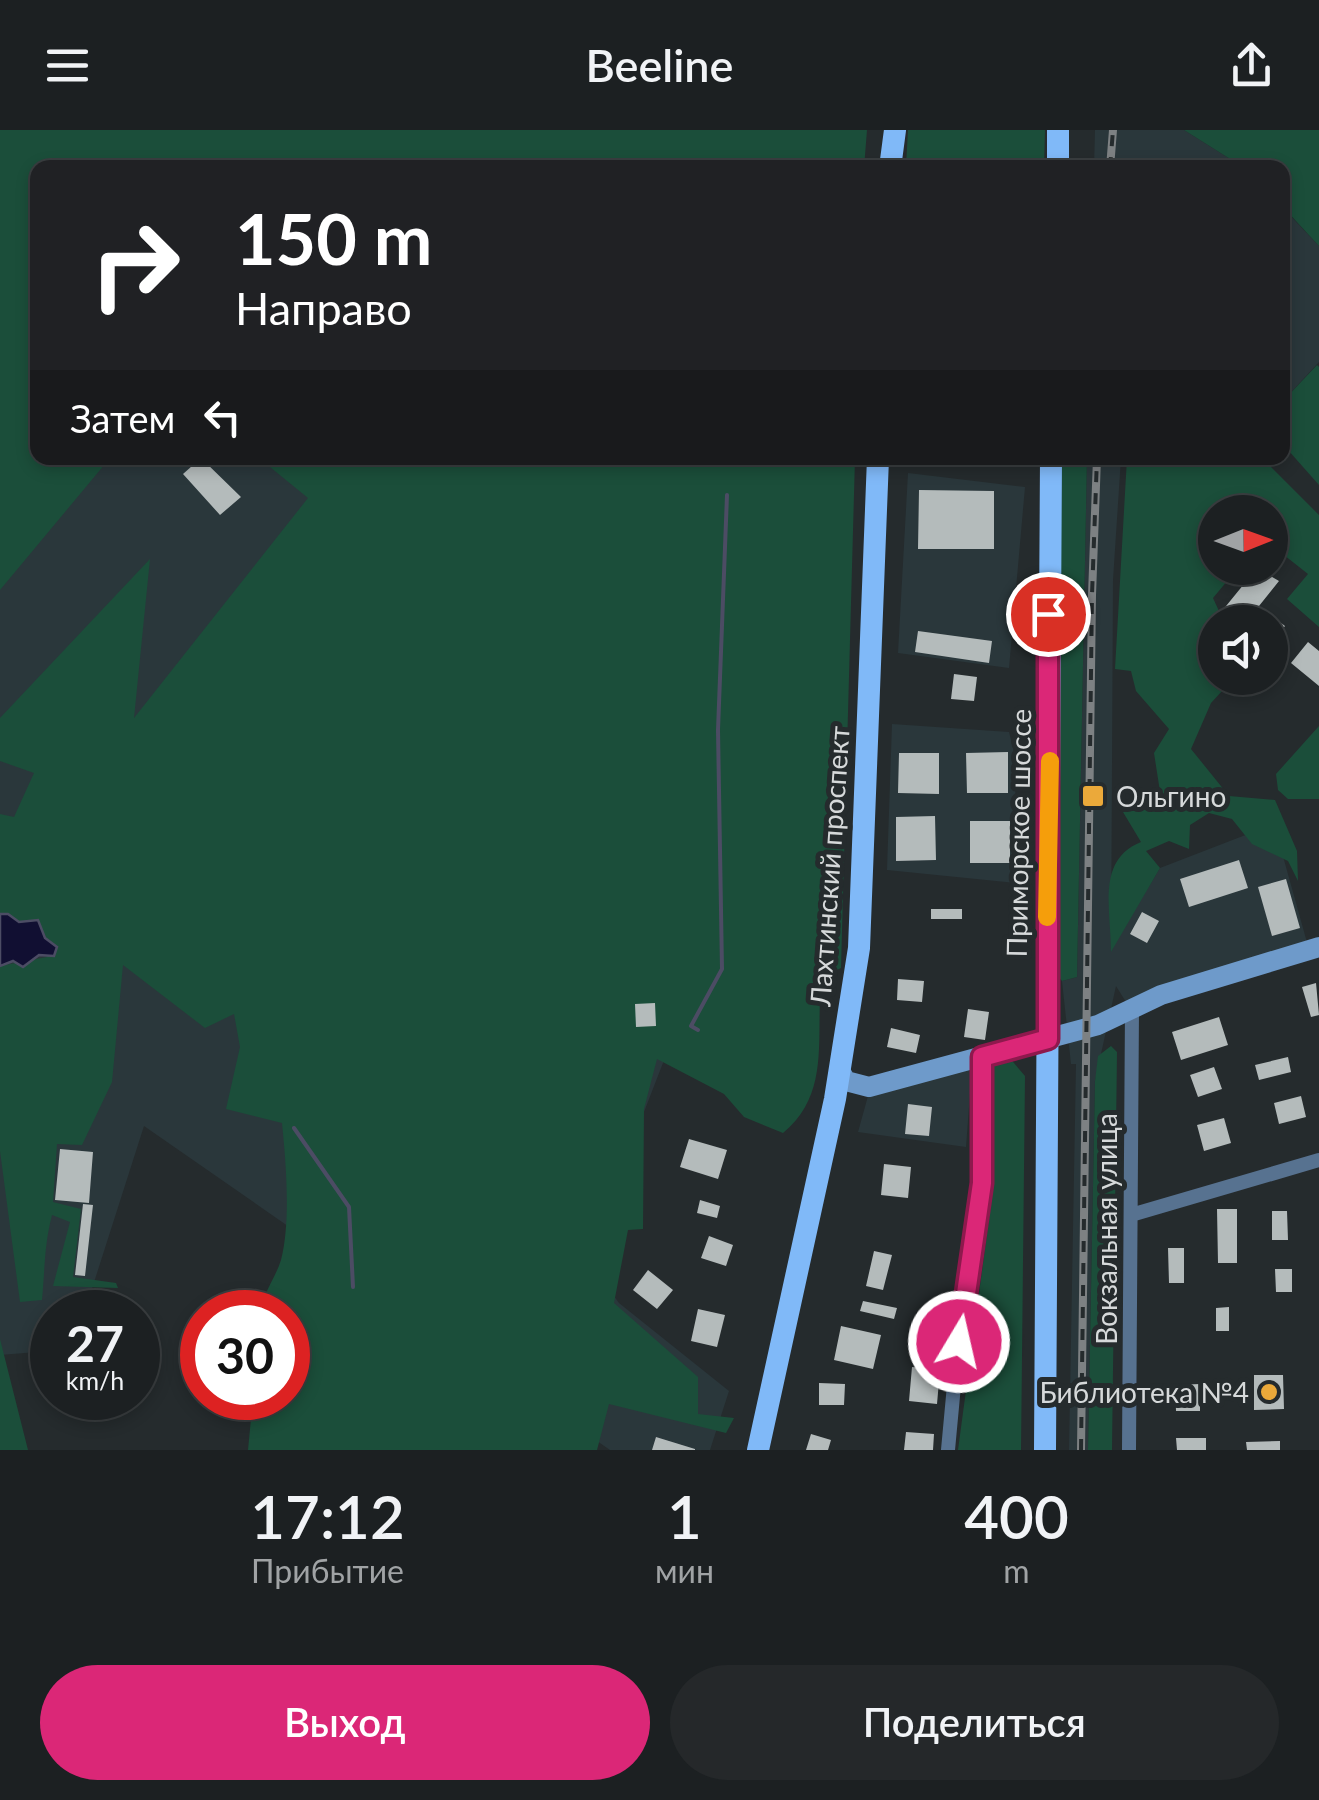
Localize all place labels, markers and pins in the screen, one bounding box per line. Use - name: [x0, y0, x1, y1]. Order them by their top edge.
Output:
- pin: [1006, 572, 1091, 657]
- place label: Ольгино: [1116, 779, 1226, 813]
- marker: Ольгино: [1080, 783, 1106, 809]
- place label: Библиотека №4: [1039, 1375, 1249, 1409]
- marker: Библиотека №4: [1258, 1381, 1280, 1403]

